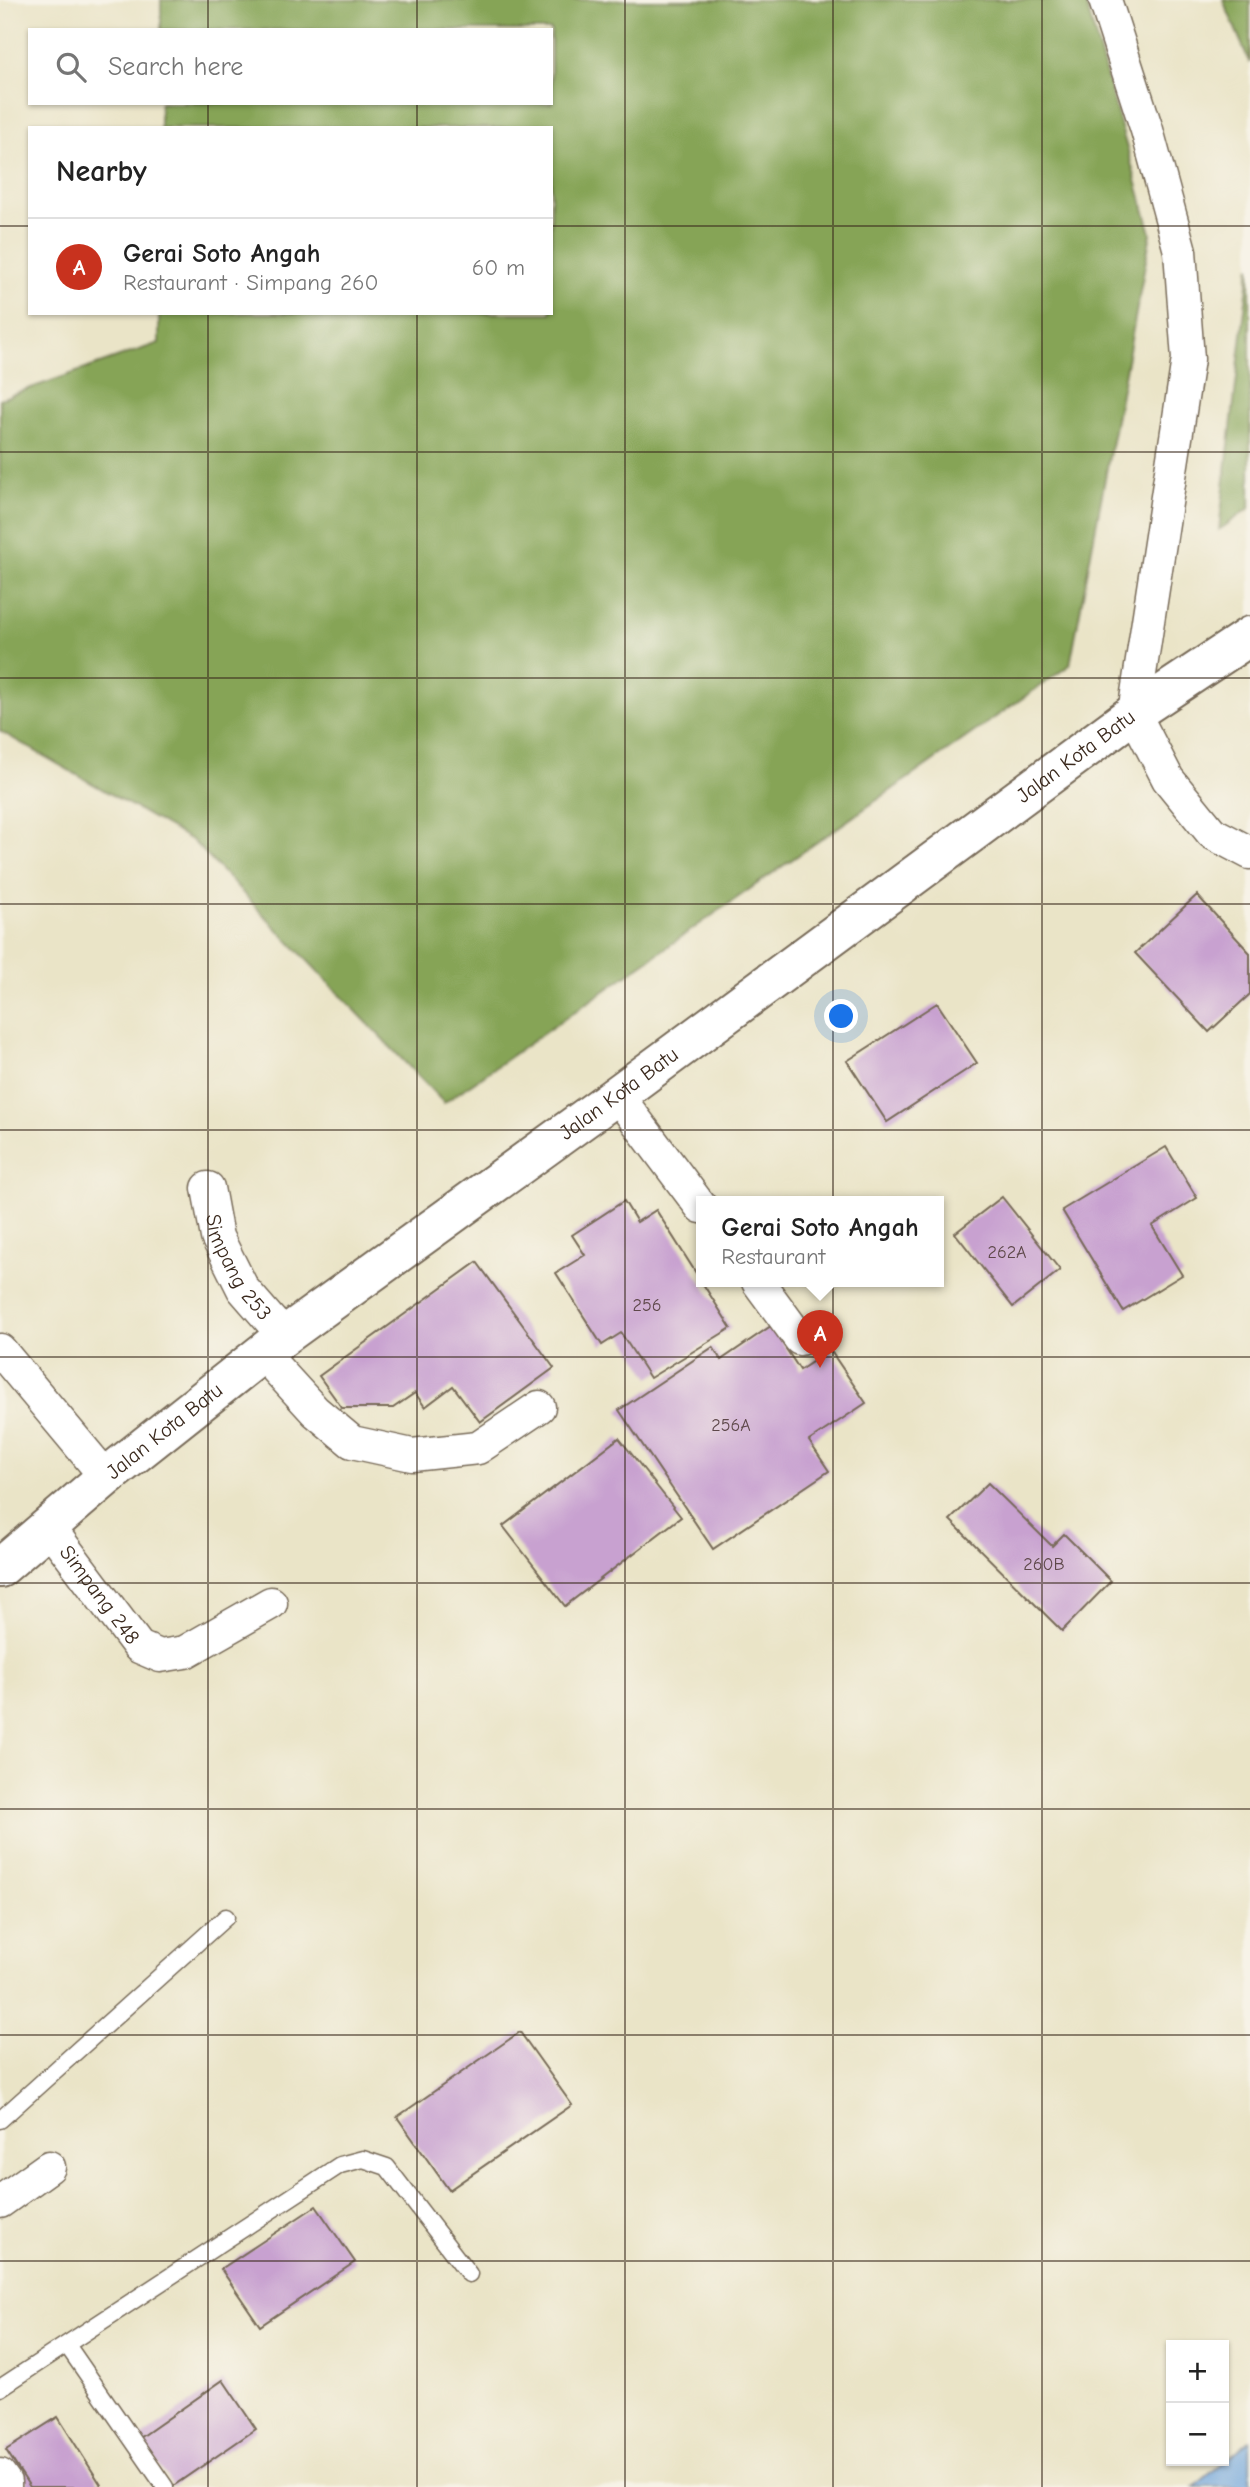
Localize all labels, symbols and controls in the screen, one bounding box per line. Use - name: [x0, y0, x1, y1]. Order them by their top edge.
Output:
- search box: [28, 28, 553, 105]
- icon: search: [52, 48, 90, 86]
- text: Search here: [108, 52, 243, 82]
- text: Nearby: [56, 154, 147, 189]
- text: Gerai Soto Angah: [123, 239, 320, 269]
- text: A: [73, 254, 85, 281]
- text: 60 m: [472, 254, 525, 281]
- text: Restaurant · Simpang 260: [123, 269, 378, 296]
- street label: Jalan Kota Batu: [1012, 705, 1139, 808]
- your location: [824, 999, 858, 1033]
- street label: Jalan Kota Batu: [555, 1042, 683, 1145]
- popup: [696, 1196, 944, 1287]
- street label: Simpang 253: [201, 1212, 277, 1325]
- text: Gerai Soto Angah: [721, 1213, 919, 1243]
- house number: 262A: [987, 1242, 1027, 1263]
- text: Restaurant: [721, 1243, 825, 1270]
- house number: 256: [633, 1295, 661, 1316]
- pin: A: [797, 1310, 843, 1368]
- street label: Jalan Kota Batu: [101, 1378, 227, 1484]
- house number: 256A: [711, 1415, 751, 1436]
- street label: Simpang 248: [55, 1541, 145, 1649]
- house number: 260B: [1023, 1554, 1065, 1575]
- map controls: [1166, 2340, 1229, 2466]
- button: +: [1166, 2340, 1229, 2403]
- button: −: [1166, 2403, 1229, 2466]

